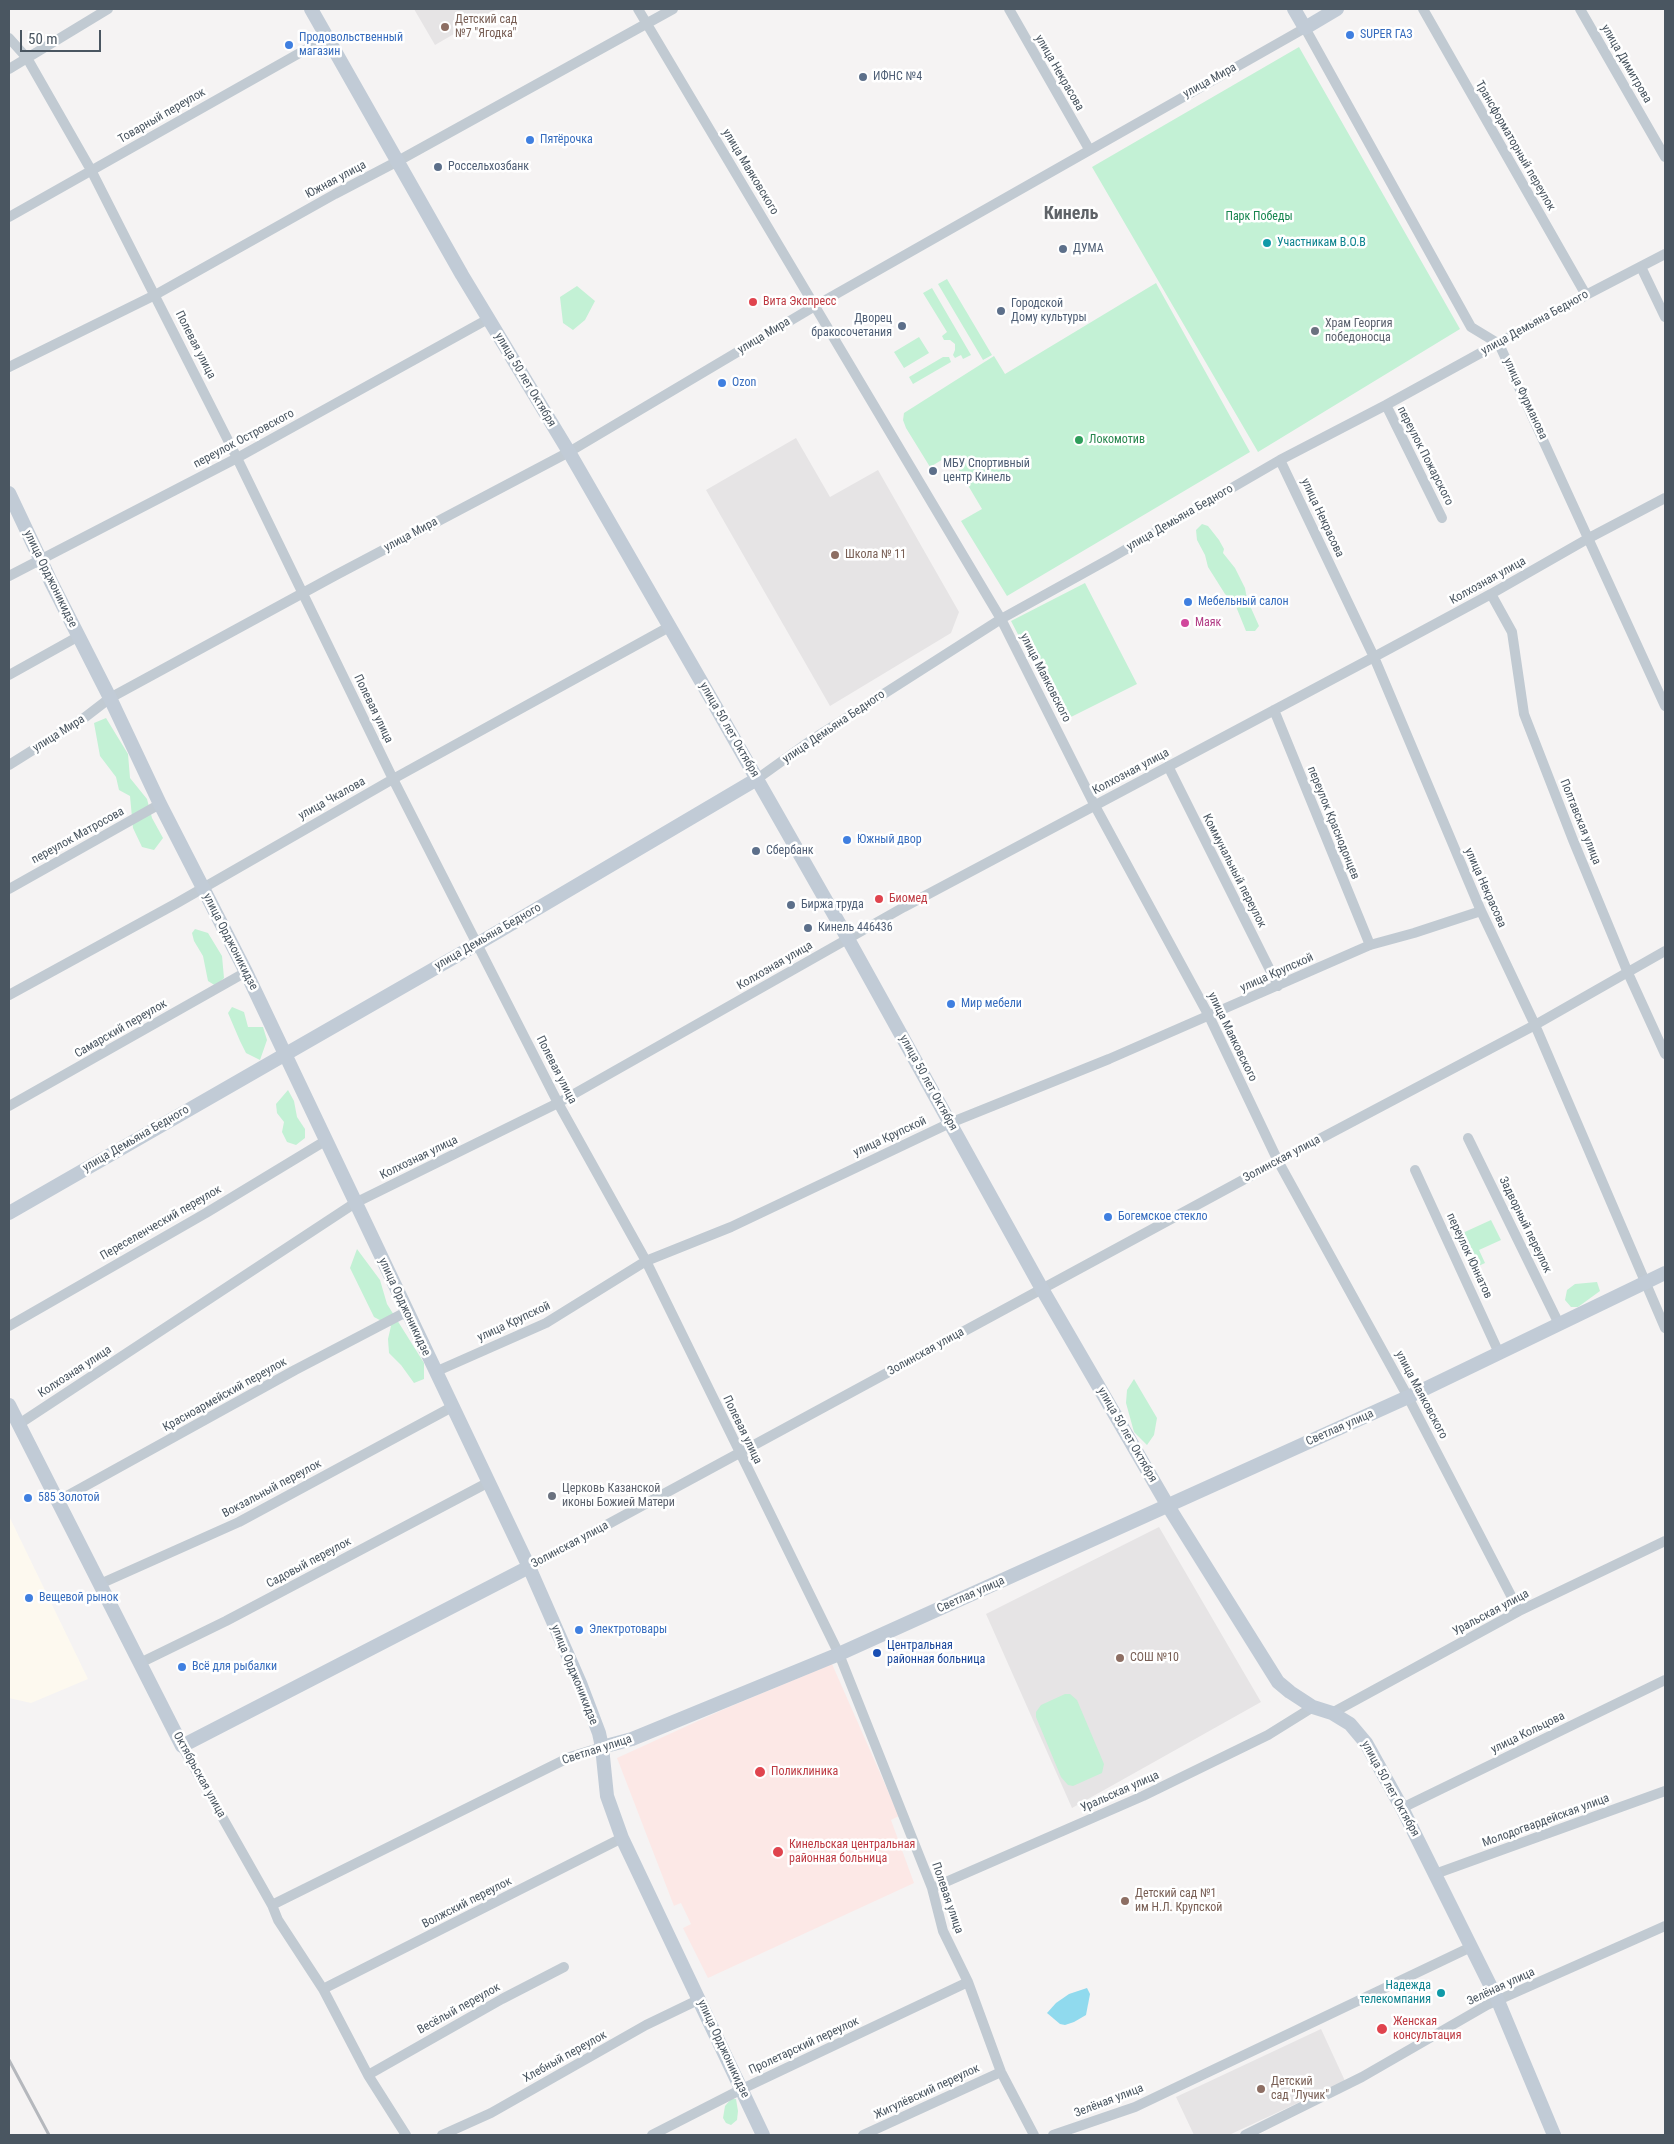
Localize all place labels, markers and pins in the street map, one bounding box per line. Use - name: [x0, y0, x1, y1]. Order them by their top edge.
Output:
- place label: Детский сад №7 "Ягодка": [455, 13, 517, 41]
- marker: Детский сад №7 "Ягодка": [439, 21, 451, 33]
- place label: SUPER ГАЗ: [1360, 28, 1413, 42]
- marker: SUPER ГАЗ: [1344, 29, 1356, 41]
- place label: Продовольственный магазин: [299, 31, 403, 59]
- marker: Продовольственный магазин: [283, 39, 295, 51]
- place label: ИФНС №4: [873, 70, 922, 84]
- marker: ИФНС №4: [857, 71, 869, 83]
- place label: Пятёрочка: [540, 133, 593, 147]
- marker: Пятёрочка: [524, 134, 536, 146]
- place label: Россельхозбанк: [448, 160, 529, 174]
- marker: Россельхозбанк: [432, 161, 444, 173]
- place label: Участникам В.О.В: [1277, 236, 1366, 250]
- marker: Участникам В.О.В: [1261, 237, 1273, 249]
- place label: ДУМА: [1073, 242, 1104, 256]
- marker: ДУМА: [1057, 243, 1069, 255]
- place label: Вита Экспресс: [763, 295, 836, 309]
- marker: Вита Экспресс: [747, 296, 759, 308]
- place label: Городской Дому культуры: [1011, 297, 1087, 325]
- marker: Городской Дому культуры: [995, 305, 1007, 317]
- place label: Дворец бракосочетания: [811, 312, 892, 340]
- place label: Храм Георгия победоносца: [1325, 317, 1392, 345]
- marker: Дворец бракосочетания: [896, 320, 908, 332]
- marker: Храм Георгия победоносца: [1309, 325, 1321, 337]
- place label: Ozon: [732, 376, 756, 390]
- marker: Ozon: [716, 377, 728, 389]
- place label: Локомотив: [1089, 433, 1145, 447]
- marker: Локомотив: [1073, 434, 1085, 446]
- place label: МБУ Спортивный центр Кинель: [943, 457, 1030, 485]
- marker: МБУ Спортивный центр Кинель: [927, 465, 939, 477]
- place label: Школа № 11: [845, 548, 906, 562]
- marker: Школа № 11: [829, 549, 841, 561]
- place label: Мебельный салон: [1198, 595, 1289, 609]
- marker: Мебельный салон: [1182, 596, 1194, 608]
- place label: Маяк: [1195, 616, 1221, 630]
- marker: Маяк: [1179, 617, 1191, 629]
- place label: Южный двор: [857, 833, 922, 847]
- marker: Южный двор: [841, 834, 853, 846]
- place label: Сбербанк: [766, 844, 814, 858]
- marker: Сбербанк: [750, 845, 762, 857]
- place label: Биомед: [889, 892, 928, 906]
- marker: Биомед: [873, 893, 885, 905]
- place label: Биржа труда: [801, 898, 864, 912]
- marker: Биржа труда: [785, 899, 797, 911]
- place label: Кинель 446436: [818, 921, 893, 935]
- marker: Кинель 446436: [802, 922, 814, 934]
- place label: Мир мебели: [961, 997, 1022, 1011]
- marker: Мир мебели: [945, 998, 957, 1010]
- place label: Богемское стекло: [1118, 1210, 1208, 1224]
- marker: Богемское стекло: [1102, 1211, 1114, 1223]
- place label: Церковь Казанской иконы Божией Матери: [562, 1482, 675, 1510]
- marker: Церковь Казанской иконы Божией Матери: [546, 1490, 558, 1502]
- place label: 585 Золотой: [38, 1491, 100, 1505]
- marker: 585 Золотой: [22, 1492, 34, 1504]
- place label: Вещевой рынок: [39, 1591, 118, 1605]
- marker: Вещевой рынок: [23, 1592, 35, 1604]
- place label: Электротовары: [589, 1623, 667, 1637]
- marker: Электротовары: [573, 1624, 585, 1636]
- place label: Центральная районная больница: [887, 1639, 985, 1667]
- marker: Центральная районная больница: [871, 1647, 883, 1659]
- place label: СОШ №10: [1130, 1651, 1179, 1665]
- marker: СОШ №10: [1114, 1652, 1126, 1664]
- place label: Всё для рыбалки: [192, 1660, 277, 1674]
- marker: Всё для рыбалки: [176, 1661, 188, 1673]
- marker: Поликлиника: [753, 1765, 767, 1779]
- place label: Поликлиника: [771, 1765, 838, 1779]
- place label: Кинельская центральная районная больница: [789, 1838, 915, 1866]
- marker: Кинельская центральная районная больница: [771, 1845, 785, 1859]
- place label: Детский сад №1 им Н.Л. Крупской: [1135, 1887, 1222, 1915]
- marker: Детский сад №1 им Н.Л. Крупской: [1119, 1895, 1131, 1907]
- place label: Надежда телекомпания: [1360, 1979, 1431, 2007]
- marker: Надежда телекомпания: [1435, 1987, 1447, 1999]
- place label: Женская консультация: [1393, 2015, 1461, 2043]
- marker: Женская консультация: [1375, 2022, 1389, 2036]
- place label: Детский сад "Лучик": [1271, 2075, 1329, 2103]
- marker: Детский сад "Лучик": [1255, 2083, 1267, 2095]

